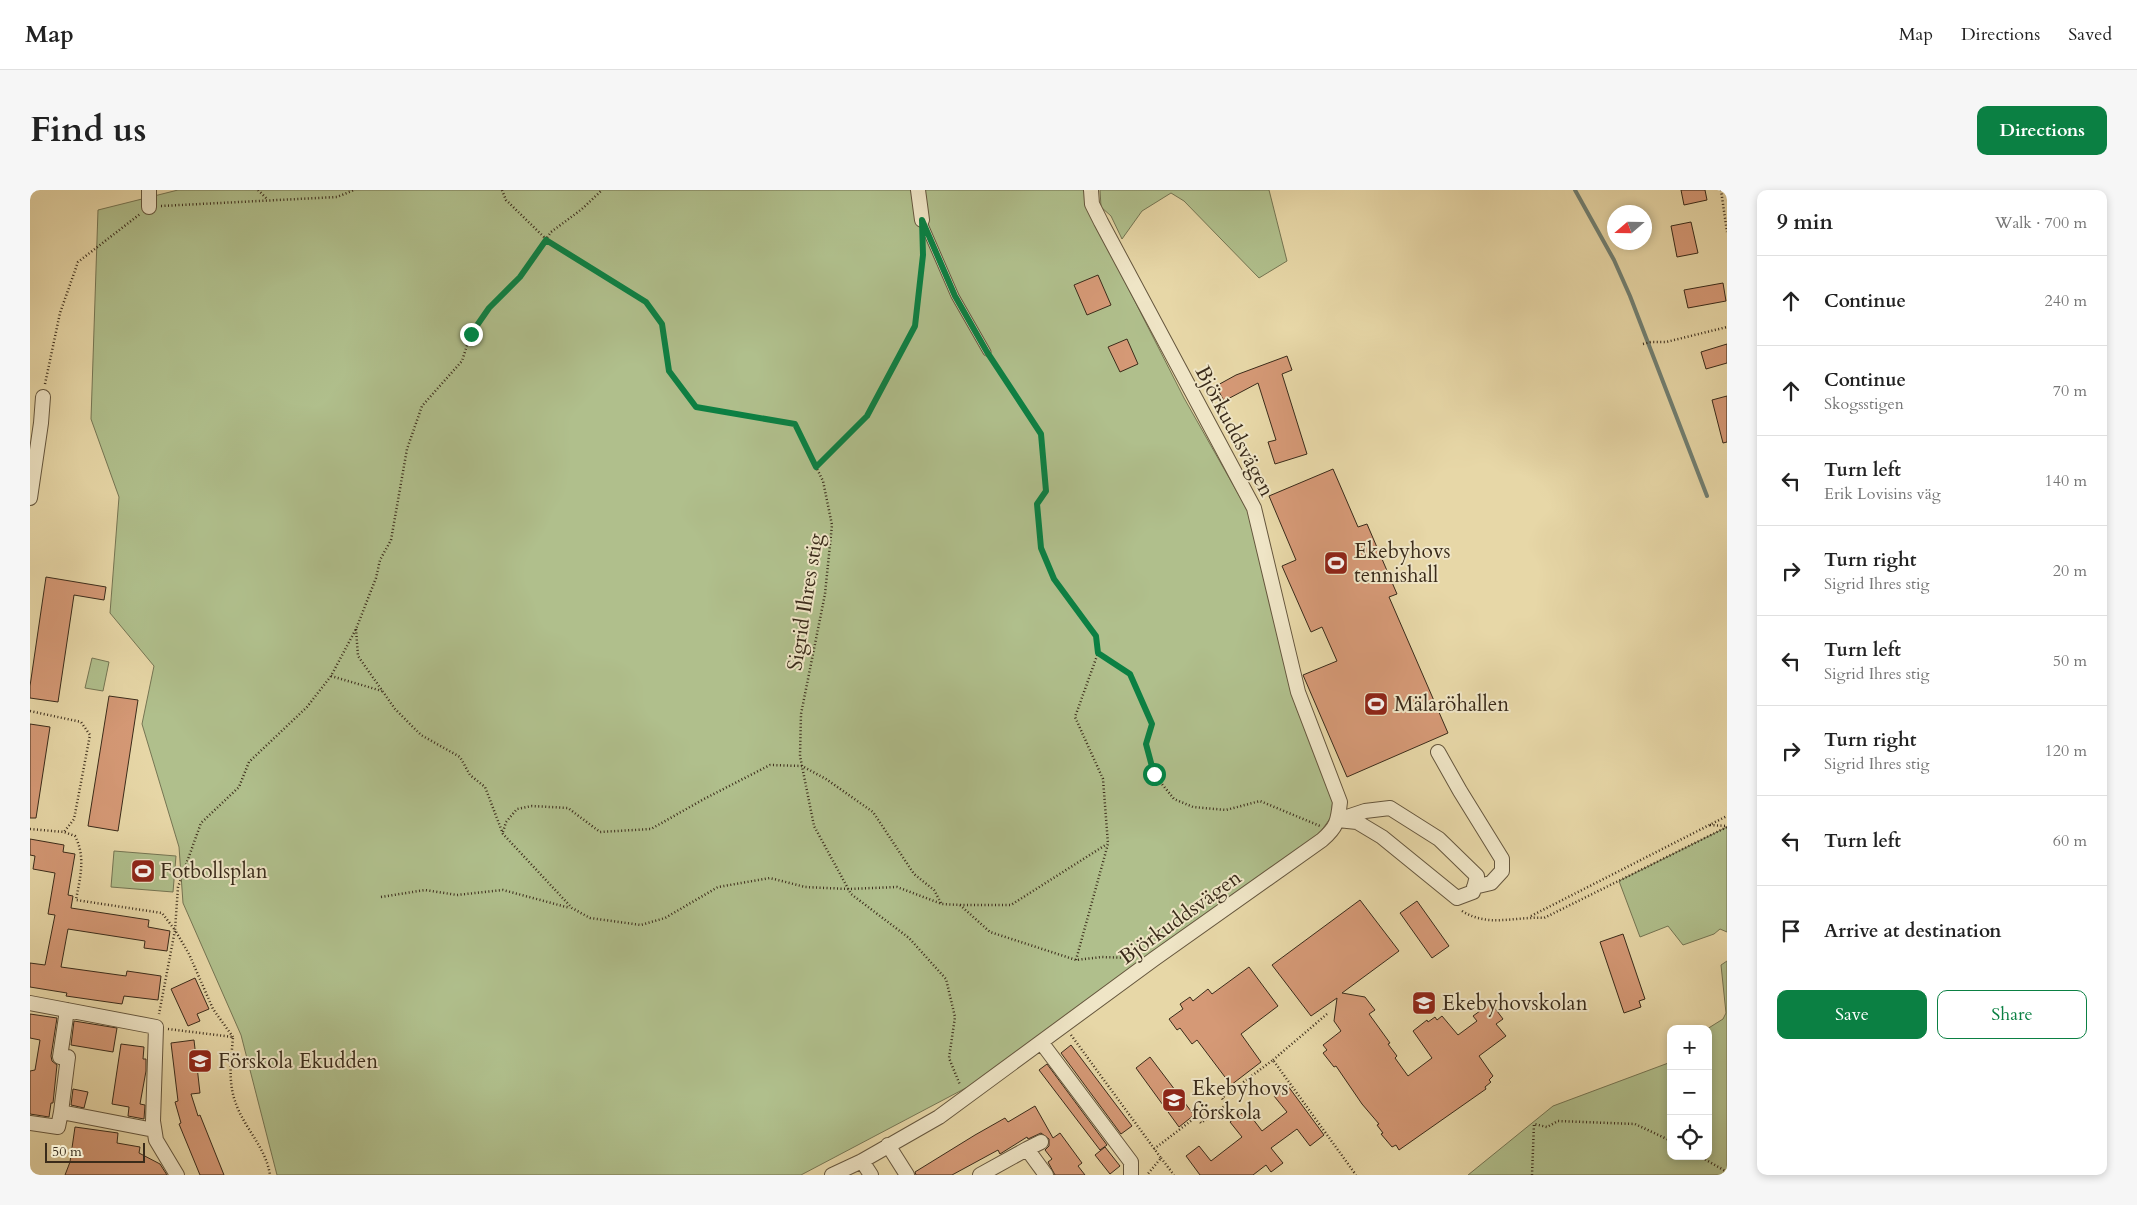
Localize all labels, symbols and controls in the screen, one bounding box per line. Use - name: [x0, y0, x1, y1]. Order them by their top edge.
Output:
- text: Map: [25, 18, 74, 51]
- text: Map: [1899, 22, 1933, 47]
- text: Directions: [1961, 22, 2040, 47]
- text: Saved: [2068, 22, 2112, 47]
- text: Find us: [30, 106, 146, 154]
- button: Directions: [1977, 106, 2107, 155]
- north arrow: [1607, 205, 1652, 250]
- text: 9 min: [1777, 208, 1833, 237]
- text: Walk · 700 m: [1995, 212, 2087, 234]
- icon: ahead: [1777, 287, 1805, 315]
- text: Continue: [1824, 288, 1906, 314]
- text: 240 m: [2045, 290, 2087, 312]
- route end: [460, 323, 483, 346]
- street label: Björkuddsvägen: [1188, 361, 1281, 502]
- text: Continue: [1824, 367, 1906, 393]
- icon: ahead: [1777, 377, 1805, 405]
- text: 70 m: [2053, 380, 2087, 402]
- text: Skogsstigen: [1824, 393, 1904, 415]
- text: Turn left: [1824, 457, 1901, 483]
- icon: left: [1777, 467, 1805, 495]
- text: 140 m: [2045, 470, 2087, 492]
- text: Erik Lovisins väg: [1824, 483, 1941, 505]
- street label: Sigrid Ihres stig: [780, 531, 831, 673]
- place label: Ekebyhovs tennishall: [1354, 537, 1451, 590]
- text: Turn right: [1824, 547, 1916, 573]
- sports icon: Ekebyhovs tennishall: [1323, 550, 1349, 576]
- icon: right: [1777, 557, 1805, 585]
- text: 20 m: [2053, 560, 2087, 582]
- text: Sigrid Ihres stig: [1824, 573, 1930, 595]
- text: Turn left: [1824, 637, 1901, 663]
- icon: left: [1777, 647, 1805, 675]
- text: 50 m: [2053, 650, 2087, 672]
- text: Sigrid Ihres stig: [1824, 663, 1930, 685]
- place label: Mälaröhallen: [1394, 690, 1509, 719]
- sports icon: Mälaröhallen: [1363, 691, 1389, 717]
- text: Turn right: [1824, 727, 1916, 753]
- icon: right: [1777, 737, 1805, 765]
- text: 120 m: [2045, 740, 2087, 762]
- text: Sigrid Ihres stig: [1824, 753, 1930, 775]
- route start: [1143, 763, 1166, 786]
- icon: left: [1777, 827, 1805, 855]
- text: Turn left: [1824, 828, 1901, 854]
- text: 60 m: [2053, 830, 2087, 852]
- place label: Fotbollsplan: [160, 857, 268, 886]
- sports icon: Fotbollsplan: [130, 858, 156, 884]
- street label: Björkuddsvägen: [1113, 863, 1247, 972]
- icon: arrive: [1777, 917, 1805, 945]
- text: Arrive at destination: [1824, 918, 2001, 944]
- place label: Ekebyhovskolan: [1442, 989, 1588, 1018]
- school or university icon: Ekebyhovskolan: [1411, 990, 1437, 1016]
- button: Save: [1777, 990, 1927, 1039]
- button: Share: [1937, 990, 2087, 1039]
- map controls: [1667, 1025, 1712, 1160]
- button: +: [1667, 1025, 1712, 1070]
- place label: Förskola Ekudden: [218, 1047, 378, 1076]
- school or university icon: Förskola Ekudden: [187, 1048, 213, 1074]
- button: −: [1667, 1070, 1712, 1115]
- place label: Ekebyhovs förskola: [1192, 1074, 1289, 1127]
- school or university icon: Ekebyhovs förskola: [1161, 1087, 1187, 1113]
- button: locate: [1667, 1115, 1712, 1160]
- scale bar: [45, 1140, 145, 1163]
- text: 50 m: [52, 1142, 82, 1161]

